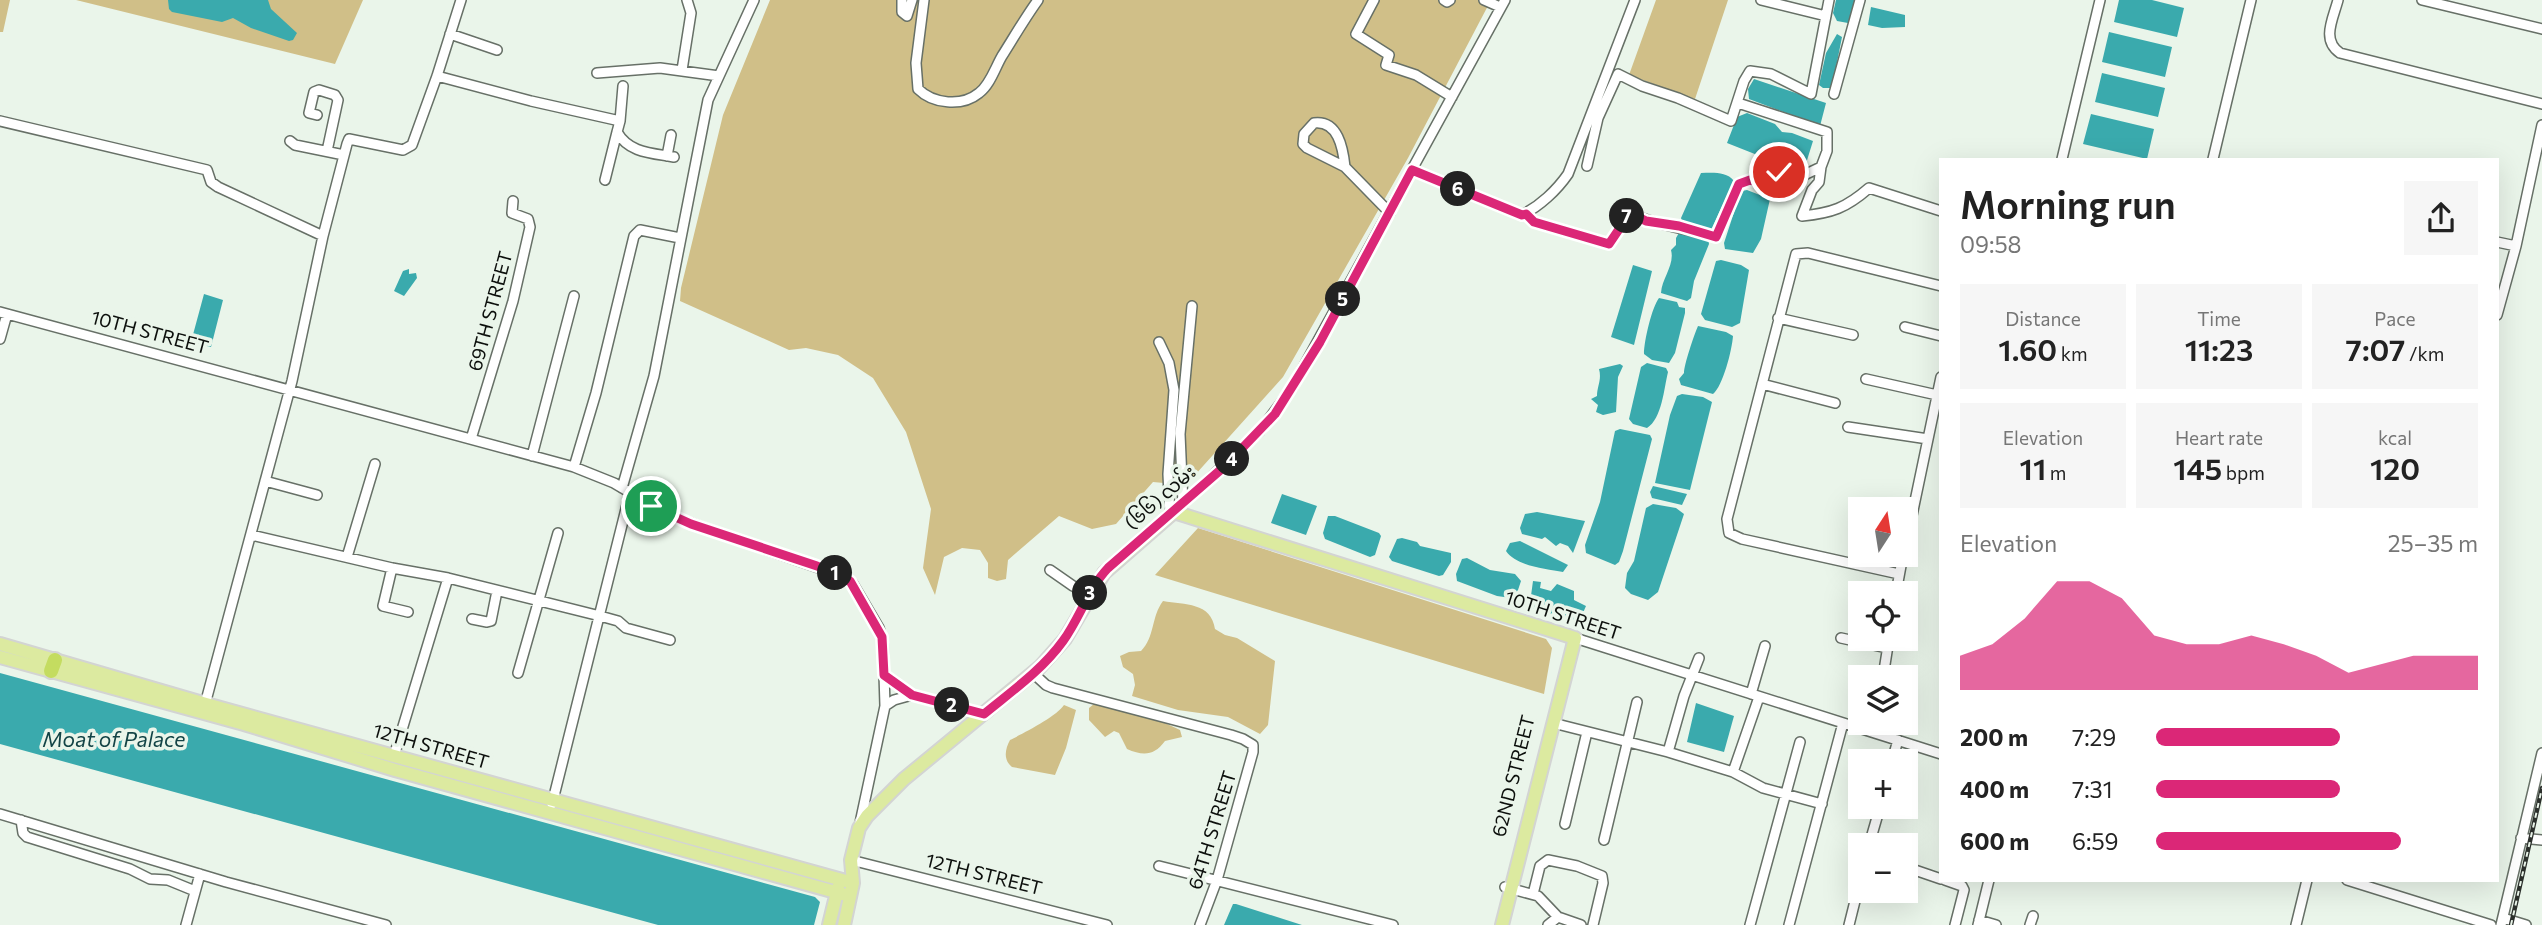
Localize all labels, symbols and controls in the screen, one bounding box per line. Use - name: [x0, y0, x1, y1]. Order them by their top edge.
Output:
- pin: [1749, 142, 1809, 202]
- icon: check: [1760, 153, 1798, 191]
- pin: 6: [1440, 172, 1476, 206]
- text: 6: [1452, 177, 1463, 200]
- text: Morning run: [1960, 180, 2176, 227]
- button: share: [2404, 181, 2478, 255]
- pin: 7: [1610, 198, 1644, 234]
- text: 7: [1621, 204, 1632, 227]
- text: 09:58: [1960, 230, 2022, 258]
- street label: 69TH STREET: [463, 249, 517, 373]
- pin: 5: [1326, 282, 1360, 316]
- text: 5: [1337, 287, 1348, 310]
- street label: 10TH STREET: [89, 305, 211, 358]
- text: Distance: [2005, 307, 2081, 330]
- text: Time: [2197, 307, 2241, 330]
- text: Pace: [2374, 307, 2416, 330]
- text: 1.60: [1998, 330, 2057, 367]
- text: 11:23: [2185, 330, 2253, 367]
- text: 7:07: [2346, 330, 2405, 367]
- text: km: [2057, 342, 2088, 365]
- text: /km: [2405, 342, 2444, 365]
- text: Elevation: [2003, 426, 2083, 449]
- text: Heart rate: [2175, 426, 2263, 449]
- text: kcal: [2378, 426, 2412, 449]
- pin: 4: [1214, 442, 1250, 476]
- text: 4: [1226, 447, 1237, 470]
- text: 11: [2020, 449, 2046, 486]
- text: 145: [2173, 449, 2222, 486]
- text: 120: [2370, 449, 2420, 486]
- street label: (၆၆) လမ်း: [1118, 458, 1200, 534]
- text: m: [2046, 461, 2066, 484]
- text: bpm: [2222, 461, 2265, 484]
- pin: [621, 476, 681, 536]
- icon: arrive: [632, 487, 670, 525]
- north arrow: [1848, 497, 1918, 567]
- map controls: [1848, 497, 1918, 903]
- text: Elevation: [1960, 529, 2057, 557]
- text: 25–35 m: [2388, 529, 2478, 557]
- pin: 1: [818, 556, 852, 590]
- text: 1: [830, 561, 839, 584]
- pin: 3: [1072, 576, 1108, 610]
- text: 3: [1084, 581, 1095, 604]
- button: locate: [1848, 581, 1918, 651]
- street label: 10TH STREET: [1502, 585, 1624, 644]
- button: layers: [1848, 665, 1918, 735]
- pin: 2: [934, 688, 970, 722]
- text: 2: [946, 693, 957, 716]
- street label: 62ND STREET: [1486, 713, 1539, 839]
- street label: 12TH STREET: [371, 718, 492, 773]
- text: 200 m: [1960, 723, 2028, 751]
- text: 7:29: [2072, 723, 2116, 751]
- water label: Moat of Palace: [43, 726, 185, 751]
- button: +: [1848, 749, 1918, 819]
- street label: 64TH STREET: [1183, 768, 1240, 892]
- text: 400 m: [1960, 775, 2029, 803]
- text: 7:31: [2072, 775, 2113, 803]
- text: 600 m: [1960, 827, 2029, 855]
- text: 6:59: [2072, 827, 2119, 855]
- button: −: [1848, 833, 1918, 903]
- street label: 12TH STREET: [923, 848, 1045, 899]

